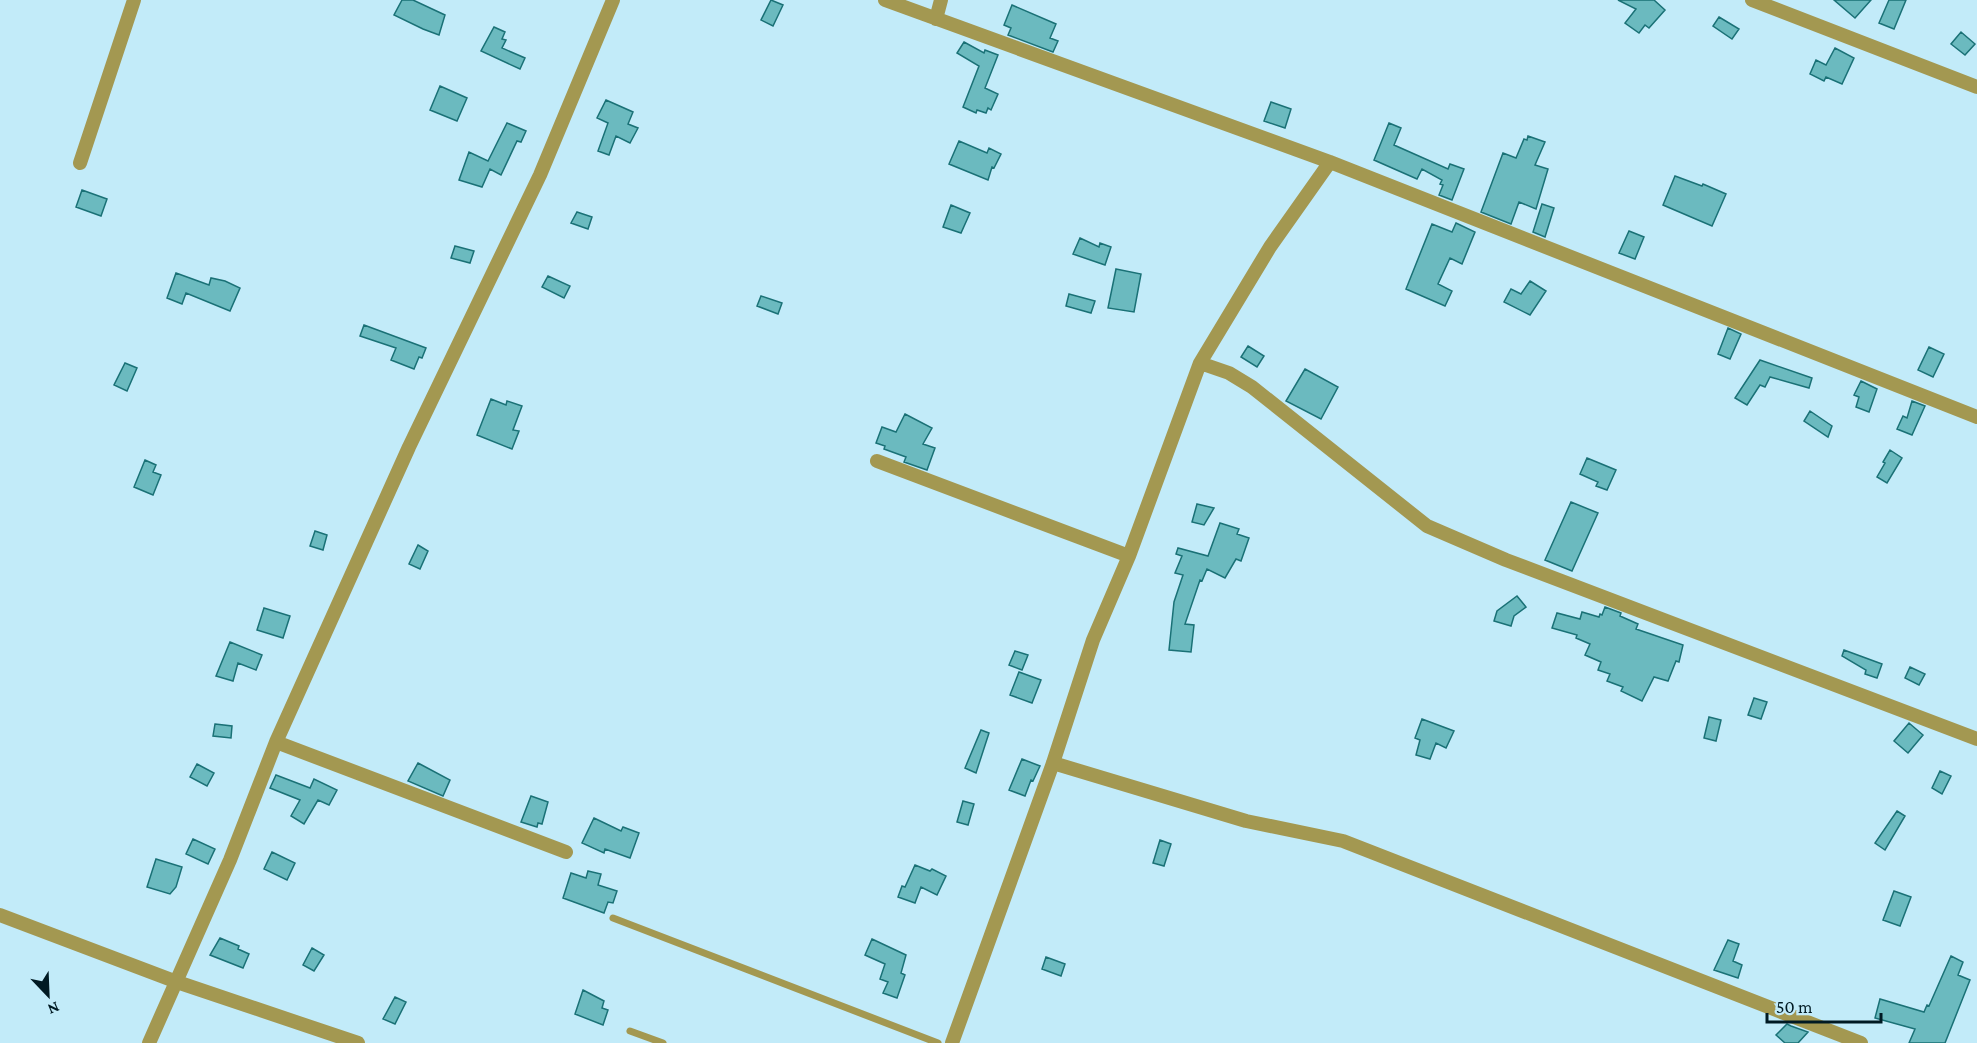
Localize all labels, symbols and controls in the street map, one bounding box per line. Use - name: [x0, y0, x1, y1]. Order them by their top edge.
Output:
- north arrow: [18, 965, 78, 1025]
- scale bar: [1767, 986, 1881, 1024]
- text: 50 m: [1776, 997, 1813, 1017]
- text: N: [45, 998, 62, 1018]

